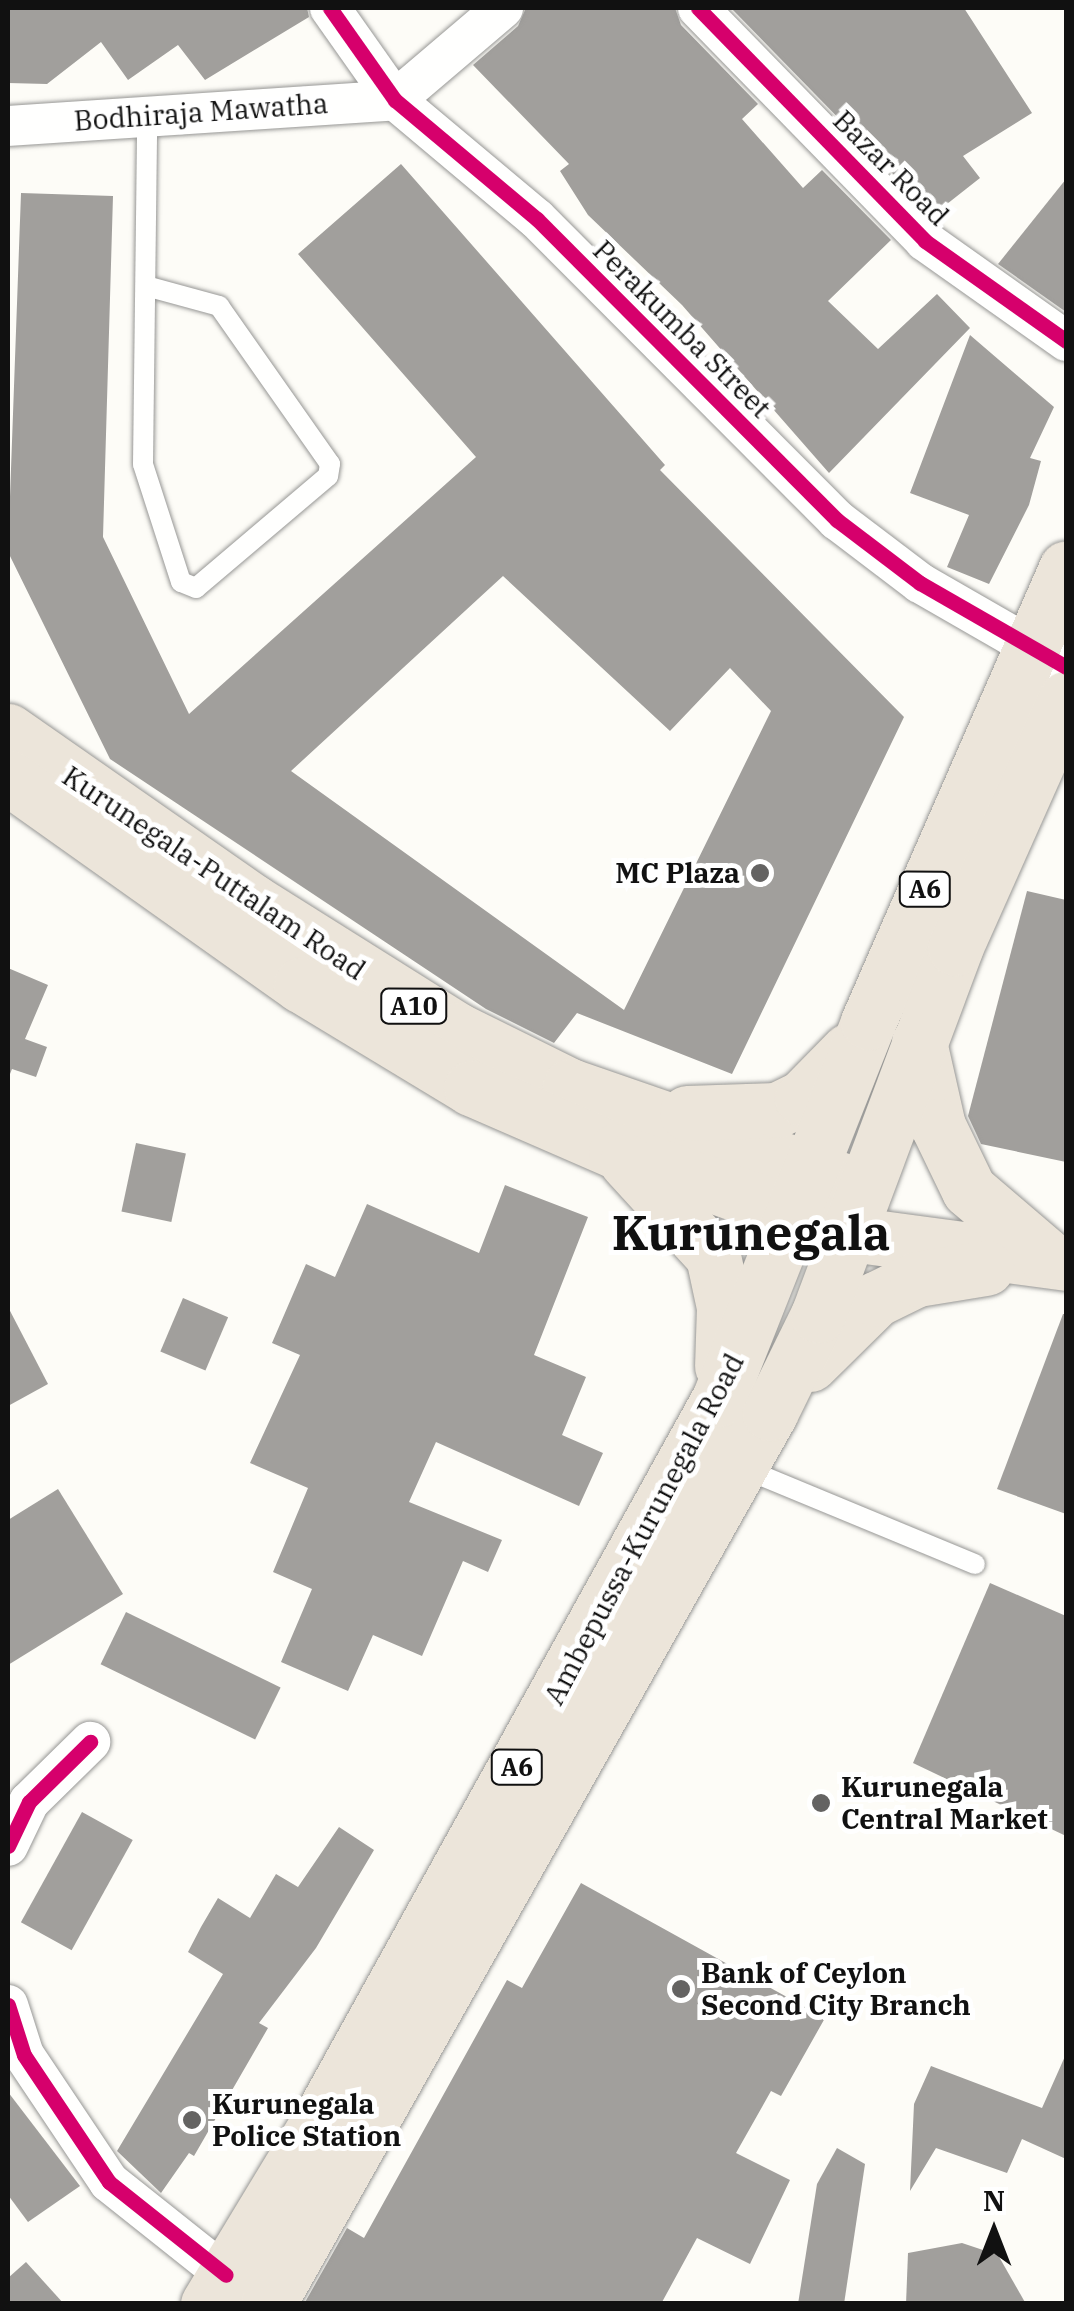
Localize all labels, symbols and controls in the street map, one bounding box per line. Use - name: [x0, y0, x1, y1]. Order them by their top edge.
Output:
- street label: Bodhiraja Mawatha: [73, 86, 329, 138]
- street label: Bazar Road: [826, 103, 956, 233]
- street label: Perakumba Street: [586, 233, 778, 425]
- street label: Kurunegala-Puttalam Road: [56, 759, 372, 987]
- place label: MC Plaza: [615, 856, 740, 890]
- marker: MC Plaza: [749, 862, 771, 884]
- road number: A6: [898, 869, 952, 909]
- road number: A10: [379, 986, 449, 1026]
- district label: Kurunegala: [612, 1204, 890, 1262]
- street label: Ambepussa-Kurunegala Road: [537, 1348, 751, 1710]
- road number: A6: [490, 1747, 544, 1787]
- place label: Kurunegala Central Market: [841, 1770, 1048, 1836]
- marker: Kurunegala Central Market: [810, 1792, 832, 1814]
- place label: Bank of Ceylon Second City Branch: [701, 1956, 971, 2022]
- marker: Bank of Ceylon Second City Branch: [670, 1978, 692, 2000]
- place label: Kurunegala Police Station: [212, 2087, 401, 2153]
- marker: Kurunegala Police Station: [181, 2109, 203, 2131]
- north arrow: [944, 2181, 1044, 2281]
- text: N: [983, 2182, 1005, 2219]

